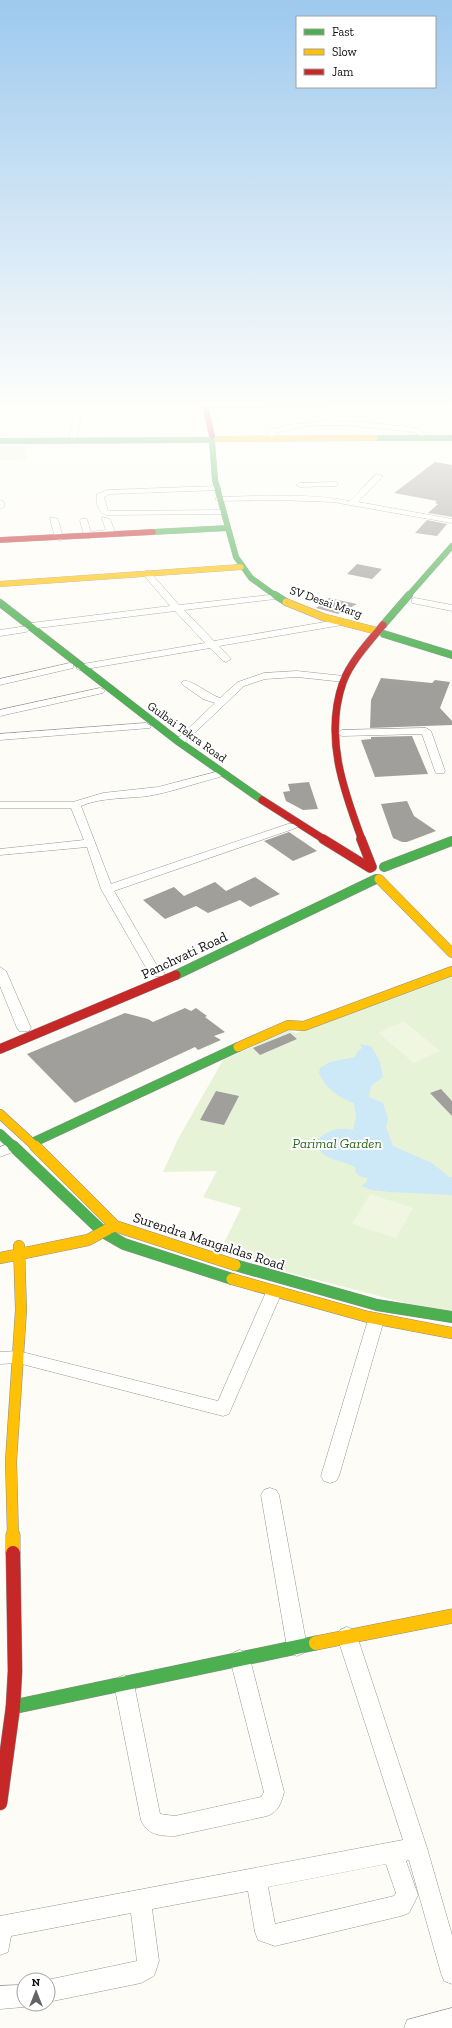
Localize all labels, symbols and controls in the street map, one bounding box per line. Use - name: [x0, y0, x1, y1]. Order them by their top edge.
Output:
- legend: [296, 16, 436, 88]
- text: Fast: [332, 25, 355, 39]
- text: Slow: [332, 45, 358, 59]
- text: Jam: [332, 65, 354, 79]
- street label: SV Desai Marg: [288, 583, 364, 621]
- street label: Gulbai Tekra Road: [145, 699, 230, 766]
- street label: Panchvati Road: [138, 928, 230, 983]
- park label: Parimal Garden: [292, 1135, 382, 1152]
- street label: Surendra Mangaldas Road: [131, 1209, 287, 1274]
- north arrow: [16, 1972, 56, 2012]
- text: N: [32, 1976, 41, 1989]

